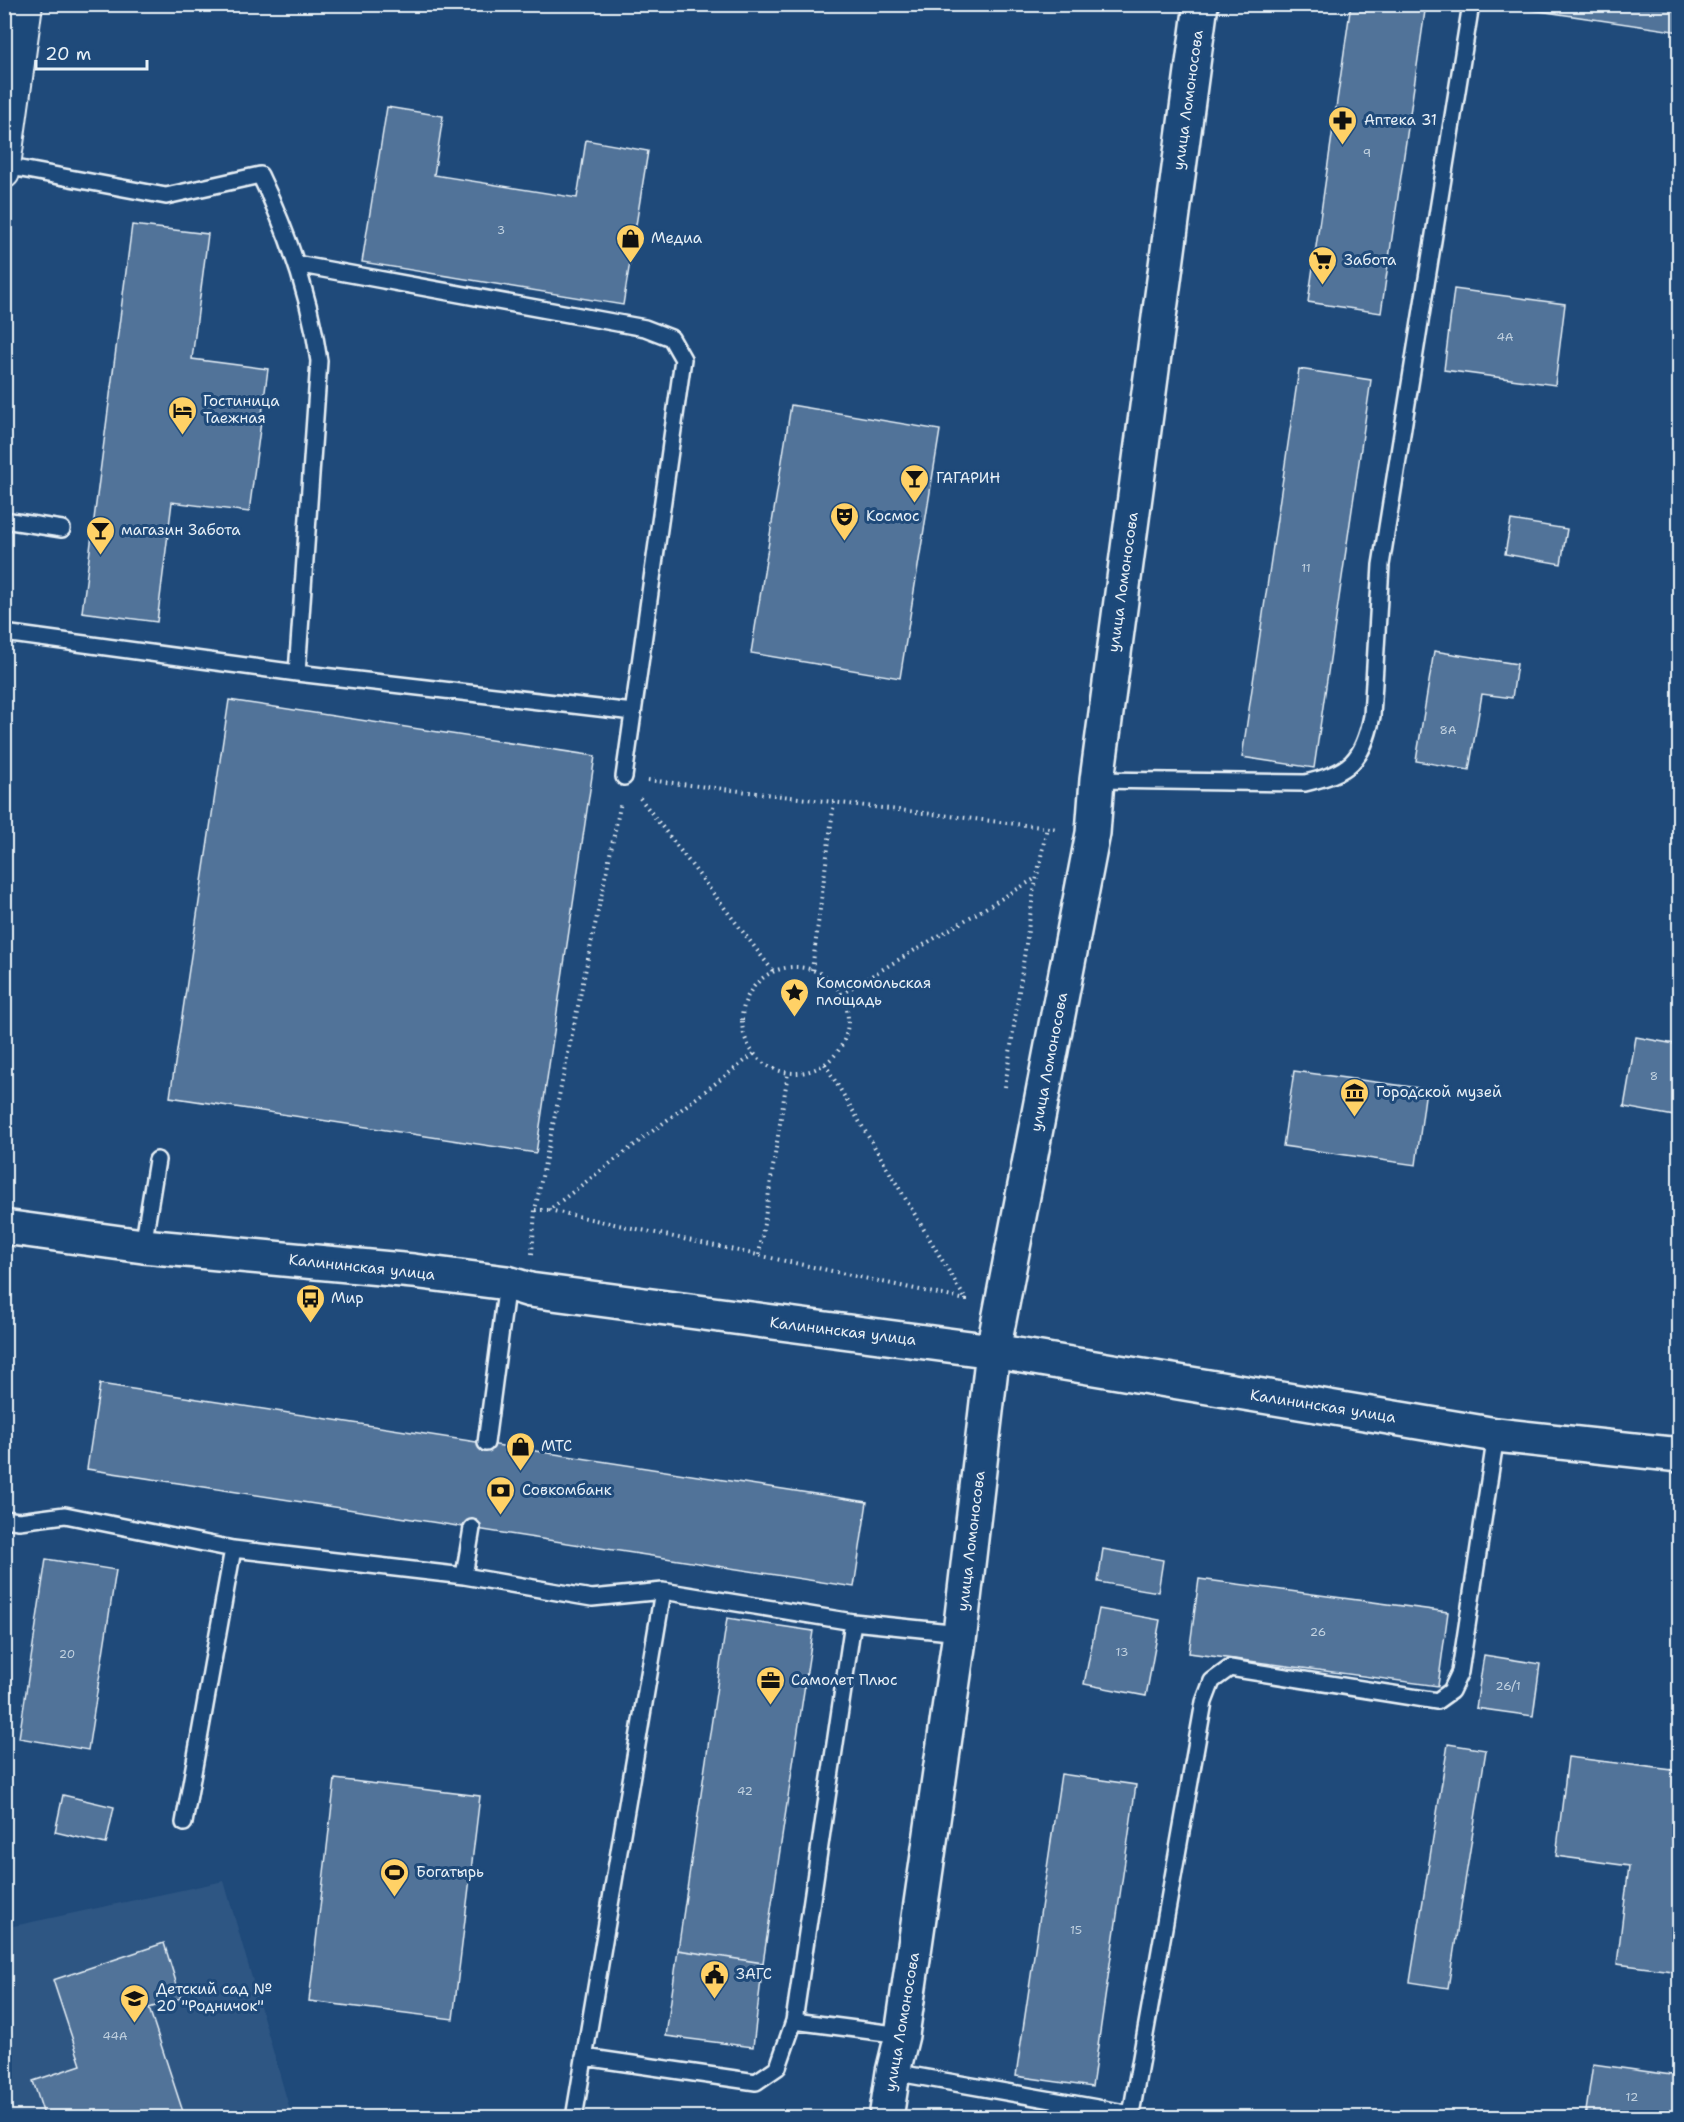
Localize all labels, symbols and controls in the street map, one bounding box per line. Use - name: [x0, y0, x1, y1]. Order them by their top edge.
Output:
- street label: улица Ломоносова: [1168, 28, 1208, 171]
- scale bar: [36, 33, 147, 71]
- text: 20 m: [45, 42, 91, 66]
- pharmacy icon: Аптека 31: [1327, 104, 1359, 146]
- place label: Аптека 31: [1364, 110, 1437, 130]
- house number: 9: [1363, 145, 1371, 161]
- house number: 3: [497, 222, 505, 238]
- shop icon: Медиа: [614, 222, 646, 264]
- place label: Медиа: [651, 228, 703, 248]
- supermarket icon: Забота: [1307, 244, 1339, 286]
- place label: Забота: [1344, 250, 1397, 270]
- house number: 4А: [1496, 329, 1514, 345]
- place label: Гостиница Таежная: [203, 391, 280, 428]
- hotel icon: Гостиница Таежная: [166, 394, 198, 436]
- bar icon: ГАГАРИН: [899, 462, 931, 504]
- place label: ГАГАРИН: [936, 468, 1000, 488]
- theatre icon: Космос: [829, 500, 861, 542]
- place label: Космос: [866, 506, 920, 526]
- street label: улица Ломоносова: [1103, 510, 1143, 653]
- bar icon: магазин Забота: [84, 514, 116, 556]
- place label: магазин Забота: [121, 520, 241, 540]
- house number: 11: [1301, 560, 1311, 576]
- house number: 8А: [1439, 722, 1457, 738]
- place label: Комсомольская площадь: [816, 973, 931, 1010]
- place icon: Комсомольская площадь: [779, 976, 811, 1018]
- street label: улица Ломоносова: [1026, 990, 1072, 1133]
- house number: 8: [1650, 1068, 1658, 1084]
- museum icon: Городской музей: [1339, 1076, 1371, 1118]
- place label: Городской музей: [1376, 1082, 1502, 1102]
- street label: Калининская улица: [288, 1249, 437, 1285]
- bus stop icon: Мир: [294, 1282, 326, 1324]
- place label: Мир: [331, 1288, 364, 1308]
- street label: Калининская улица: [769, 1312, 918, 1350]
- street label: Калининская улица: [1249, 1385, 1398, 1427]
- shop icon: МТС: [504, 1430, 536, 1472]
- place label: МТС: [541, 1436, 572, 1456]
- street label: улица Ломоносова: [952, 1469, 990, 1612]
- bank icon: Совкомбанк: [485, 1474, 517, 1516]
- place label: Совкомбанк: [522, 1480, 612, 1500]
- house number: 26: [1310, 1624, 1326, 1640]
- house number: 13: [1116, 1644, 1128, 1660]
- house number: 20: [59, 1646, 75, 1662]
- office icon: Самолет Плюс: [754, 1664, 786, 1706]
- place label: Самолет Плюс: [791, 1670, 897, 1690]
- house number: 26/1: [1495, 1678, 1521, 1694]
- house number: 42: [737, 1783, 753, 1799]
- sports icon: Богатырь: [379, 1856, 411, 1898]
- place label: Богатырь: [416, 1862, 484, 1882]
- house number: 15: [1070, 1922, 1082, 1938]
- street label: улица Ломоносова: [880, 1950, 924, 2093]
- public building icon: ЗАГС: [699, 1958, 731, 2000]
- place label: ЗАГС: [736, 1964, 772, 1984]
- place label: Детский сад № 20 "Родничок": [156, 1979, 272, 2016]
- school or university icon: Детский сад № 20 "Родничок": [119, 1982, 151, 2024]
- house number: 44А: [102, 2028, 128, 2044]
- house number: 12: [1626, 2089, 1638, 2105]

